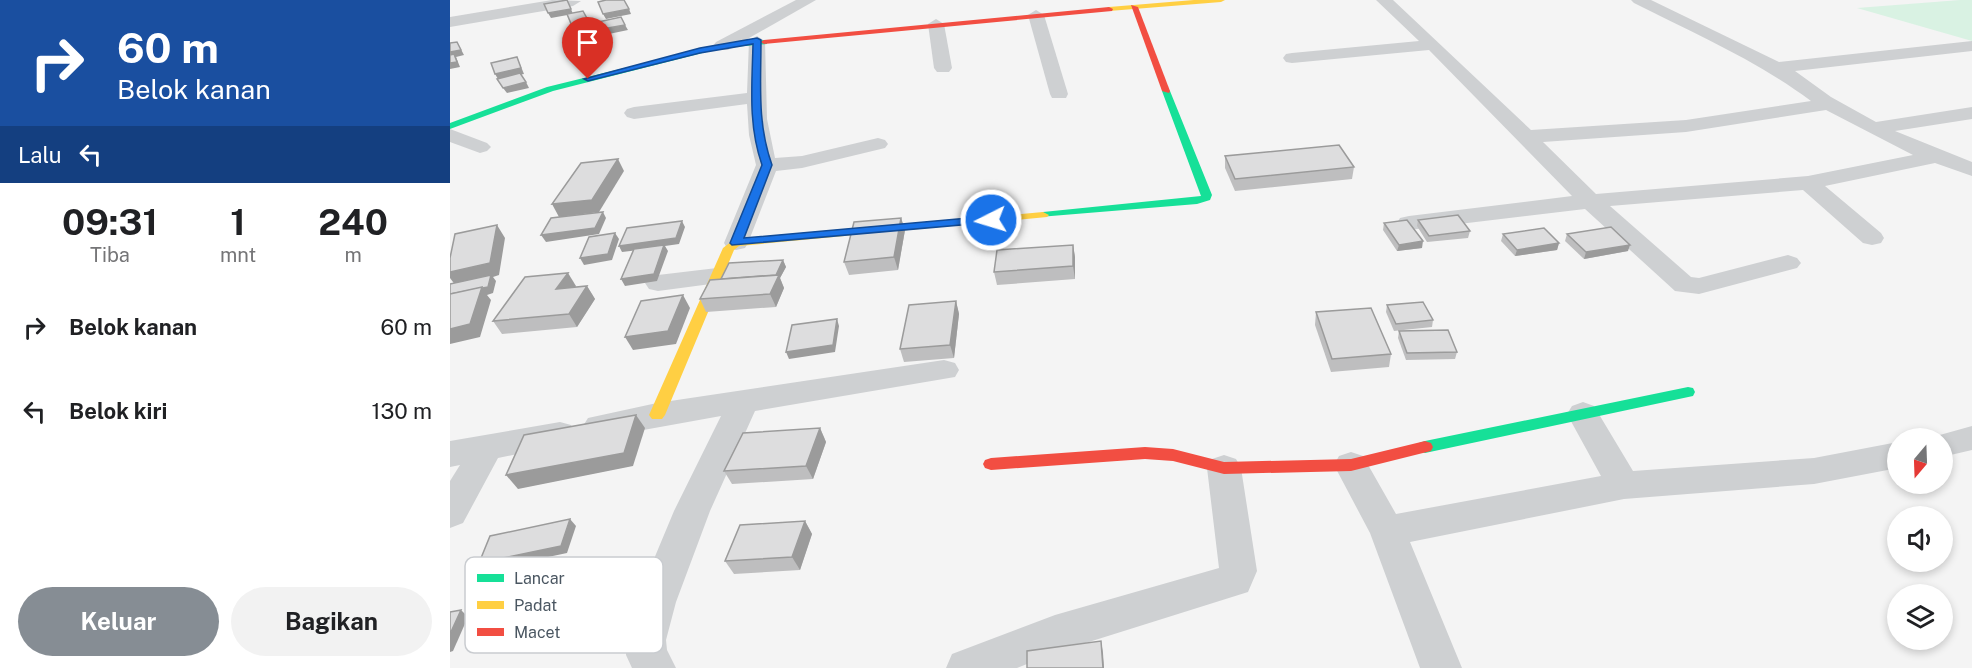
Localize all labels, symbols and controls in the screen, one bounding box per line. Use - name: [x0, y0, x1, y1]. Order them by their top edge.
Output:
- pin: [562, 17, 613, 79]
- text: 60 m: [117, 23, 219, 72]
- icon: right: [18, 24, 96, 102]
- icon: arrive: [571, 26, 604, 59]
- text: Belok kanan: [117, 73, 271, 105]
- icon: left: [74, 138, 107, 171]
- text: Lalu: [18, 142, 62, 168]
- position arrow: [959, 188, 1023, 252]
- text: 09:31: [62, 201, 158, 243]
- text: 1: [230, 201, 246, 243]
- text: 240: [318, 201, 388, 243]
- text: Tiba: [90, 243, 130, 267]
- text: mnt: [220, 243, 256, 267]
- text: m: [344, 243, 362, 267]
- icon: right: [18, 311, 51, 344]
- text: Belok kanan: [69, 314, 197, 340]
- text: 60 m: [381, 314, 432, 340]
- icon: left: [18, 395, 51, 428]
- text: Belok kiri: [69, 398, 167, 424]
- text: 130 m: [371, 398, 432, 424]
- north arrow: [1887, 428, 1953, 494]
- map controls: [1887, 428, 1953, 650]
- button: sound: [1887, 506, 1953, 572]
- legend: [465, 557, 663, 653]
- text: Lancar: [514, 569, 565, 588]
- button: layers: [1887, 584, 1953, 650]
- button: Keluar: [18, 587, 219, 656]
- button: Bagikan: [231, 587, 432, 656]
- text: Padat: [514, 596, 557, 615]
- text: Macet: [514, 623, 561, 642]

